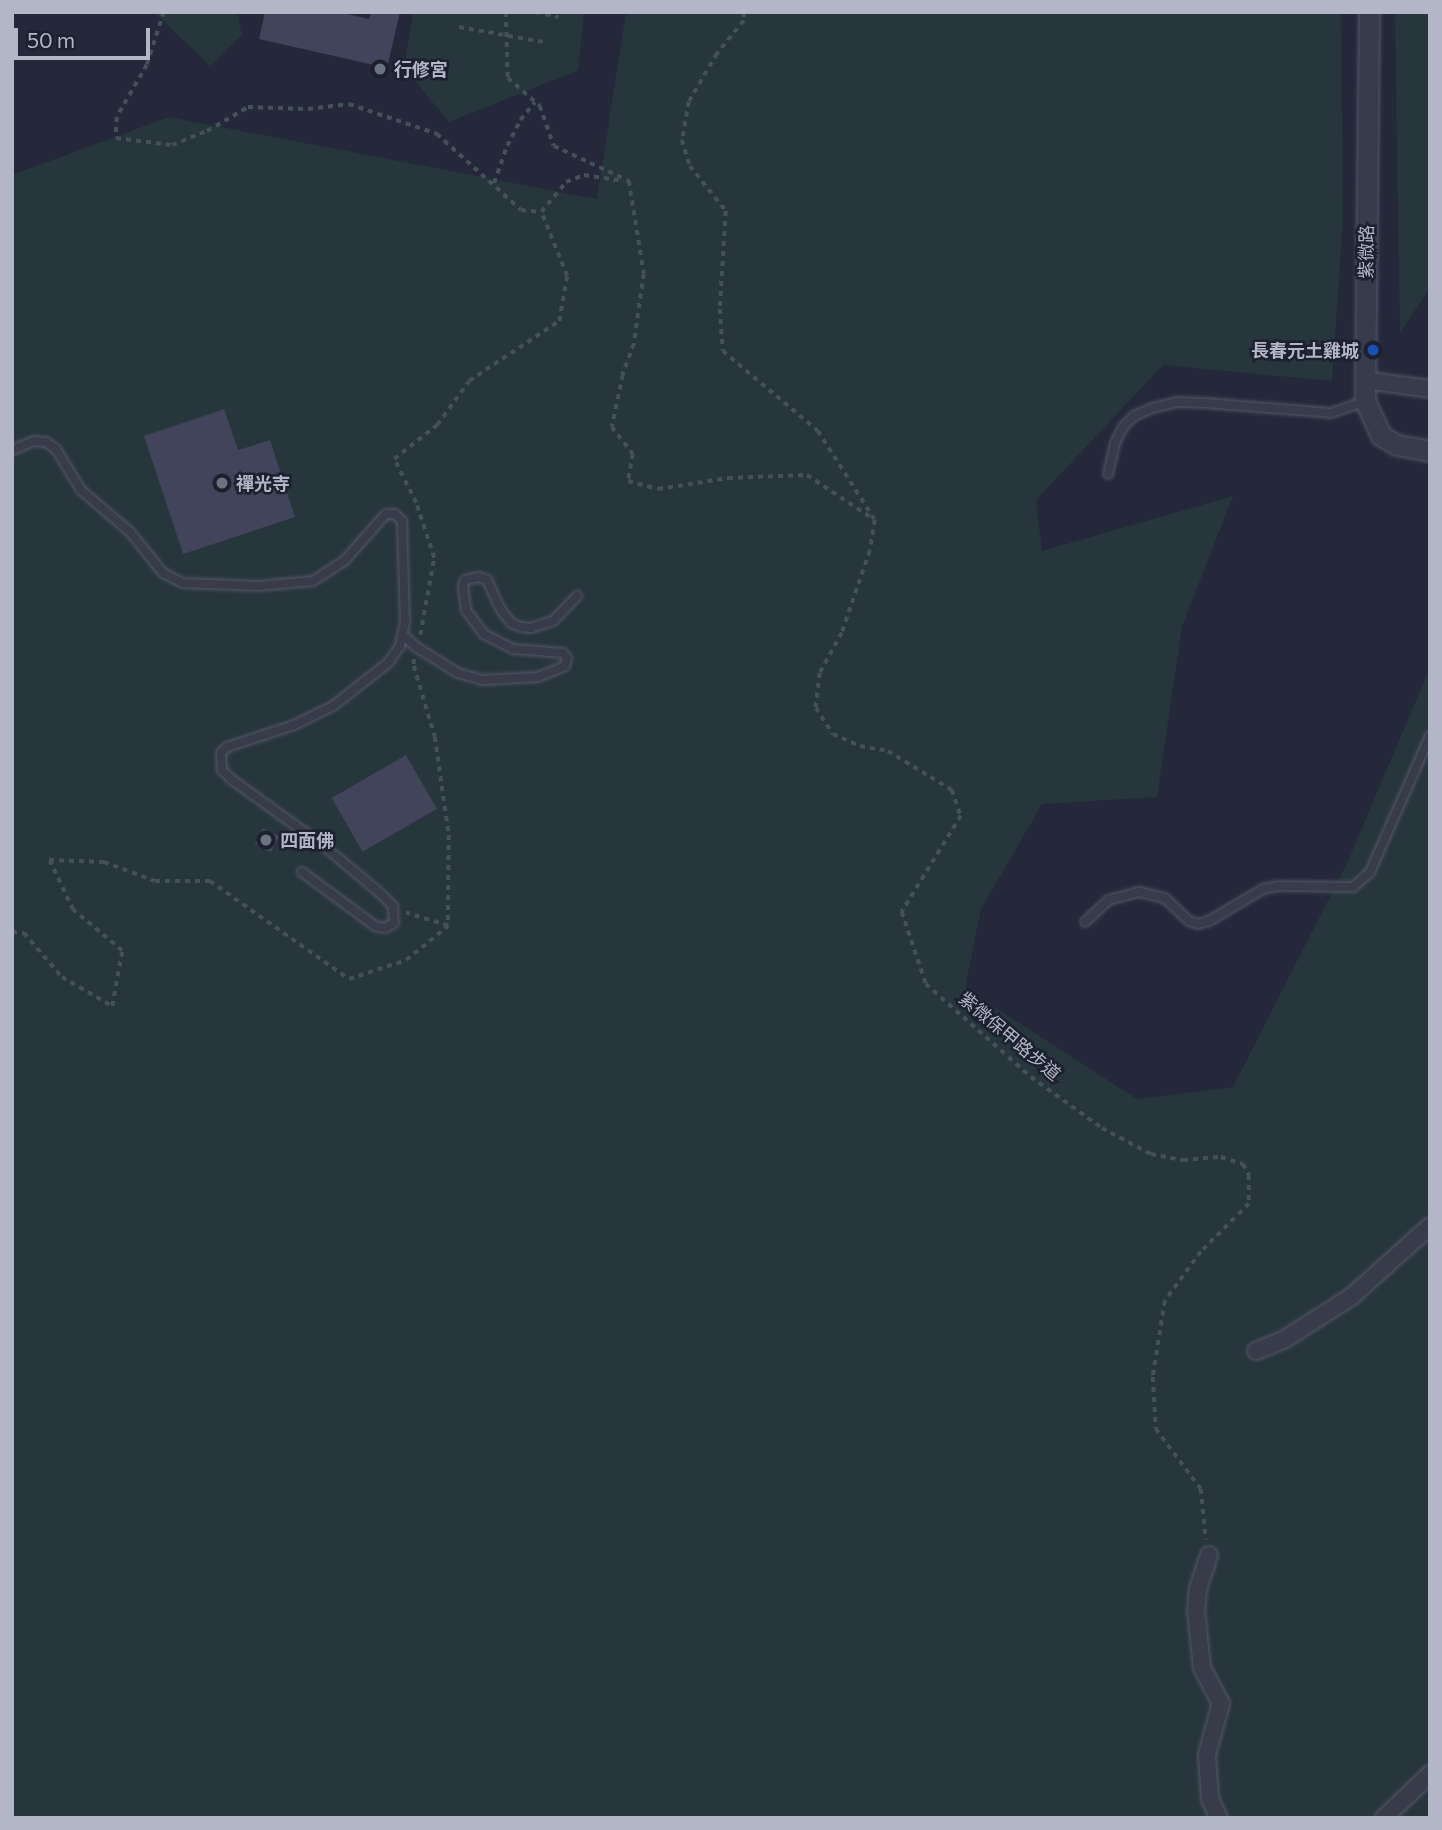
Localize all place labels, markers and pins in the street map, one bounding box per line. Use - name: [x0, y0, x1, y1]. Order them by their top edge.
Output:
- place label: 行修宮: [394, 58, 448, 80]
- marker: 行修宮: [372, 61, 388, 77]
- place label: 長春元土雞城: [1251, 339, 1359, 361]
- marker: 長春元土雞城: [1365, 342, 1381, 358]
- place label: 禪光寺: [236, 472, 290, 494]
- marker: 禪光寺: [214, 475, 230, 491]
- place label: 四面佛: [280, 829, 334, 851]
- marker: 四面佛: [258, 832, 274, 848]

